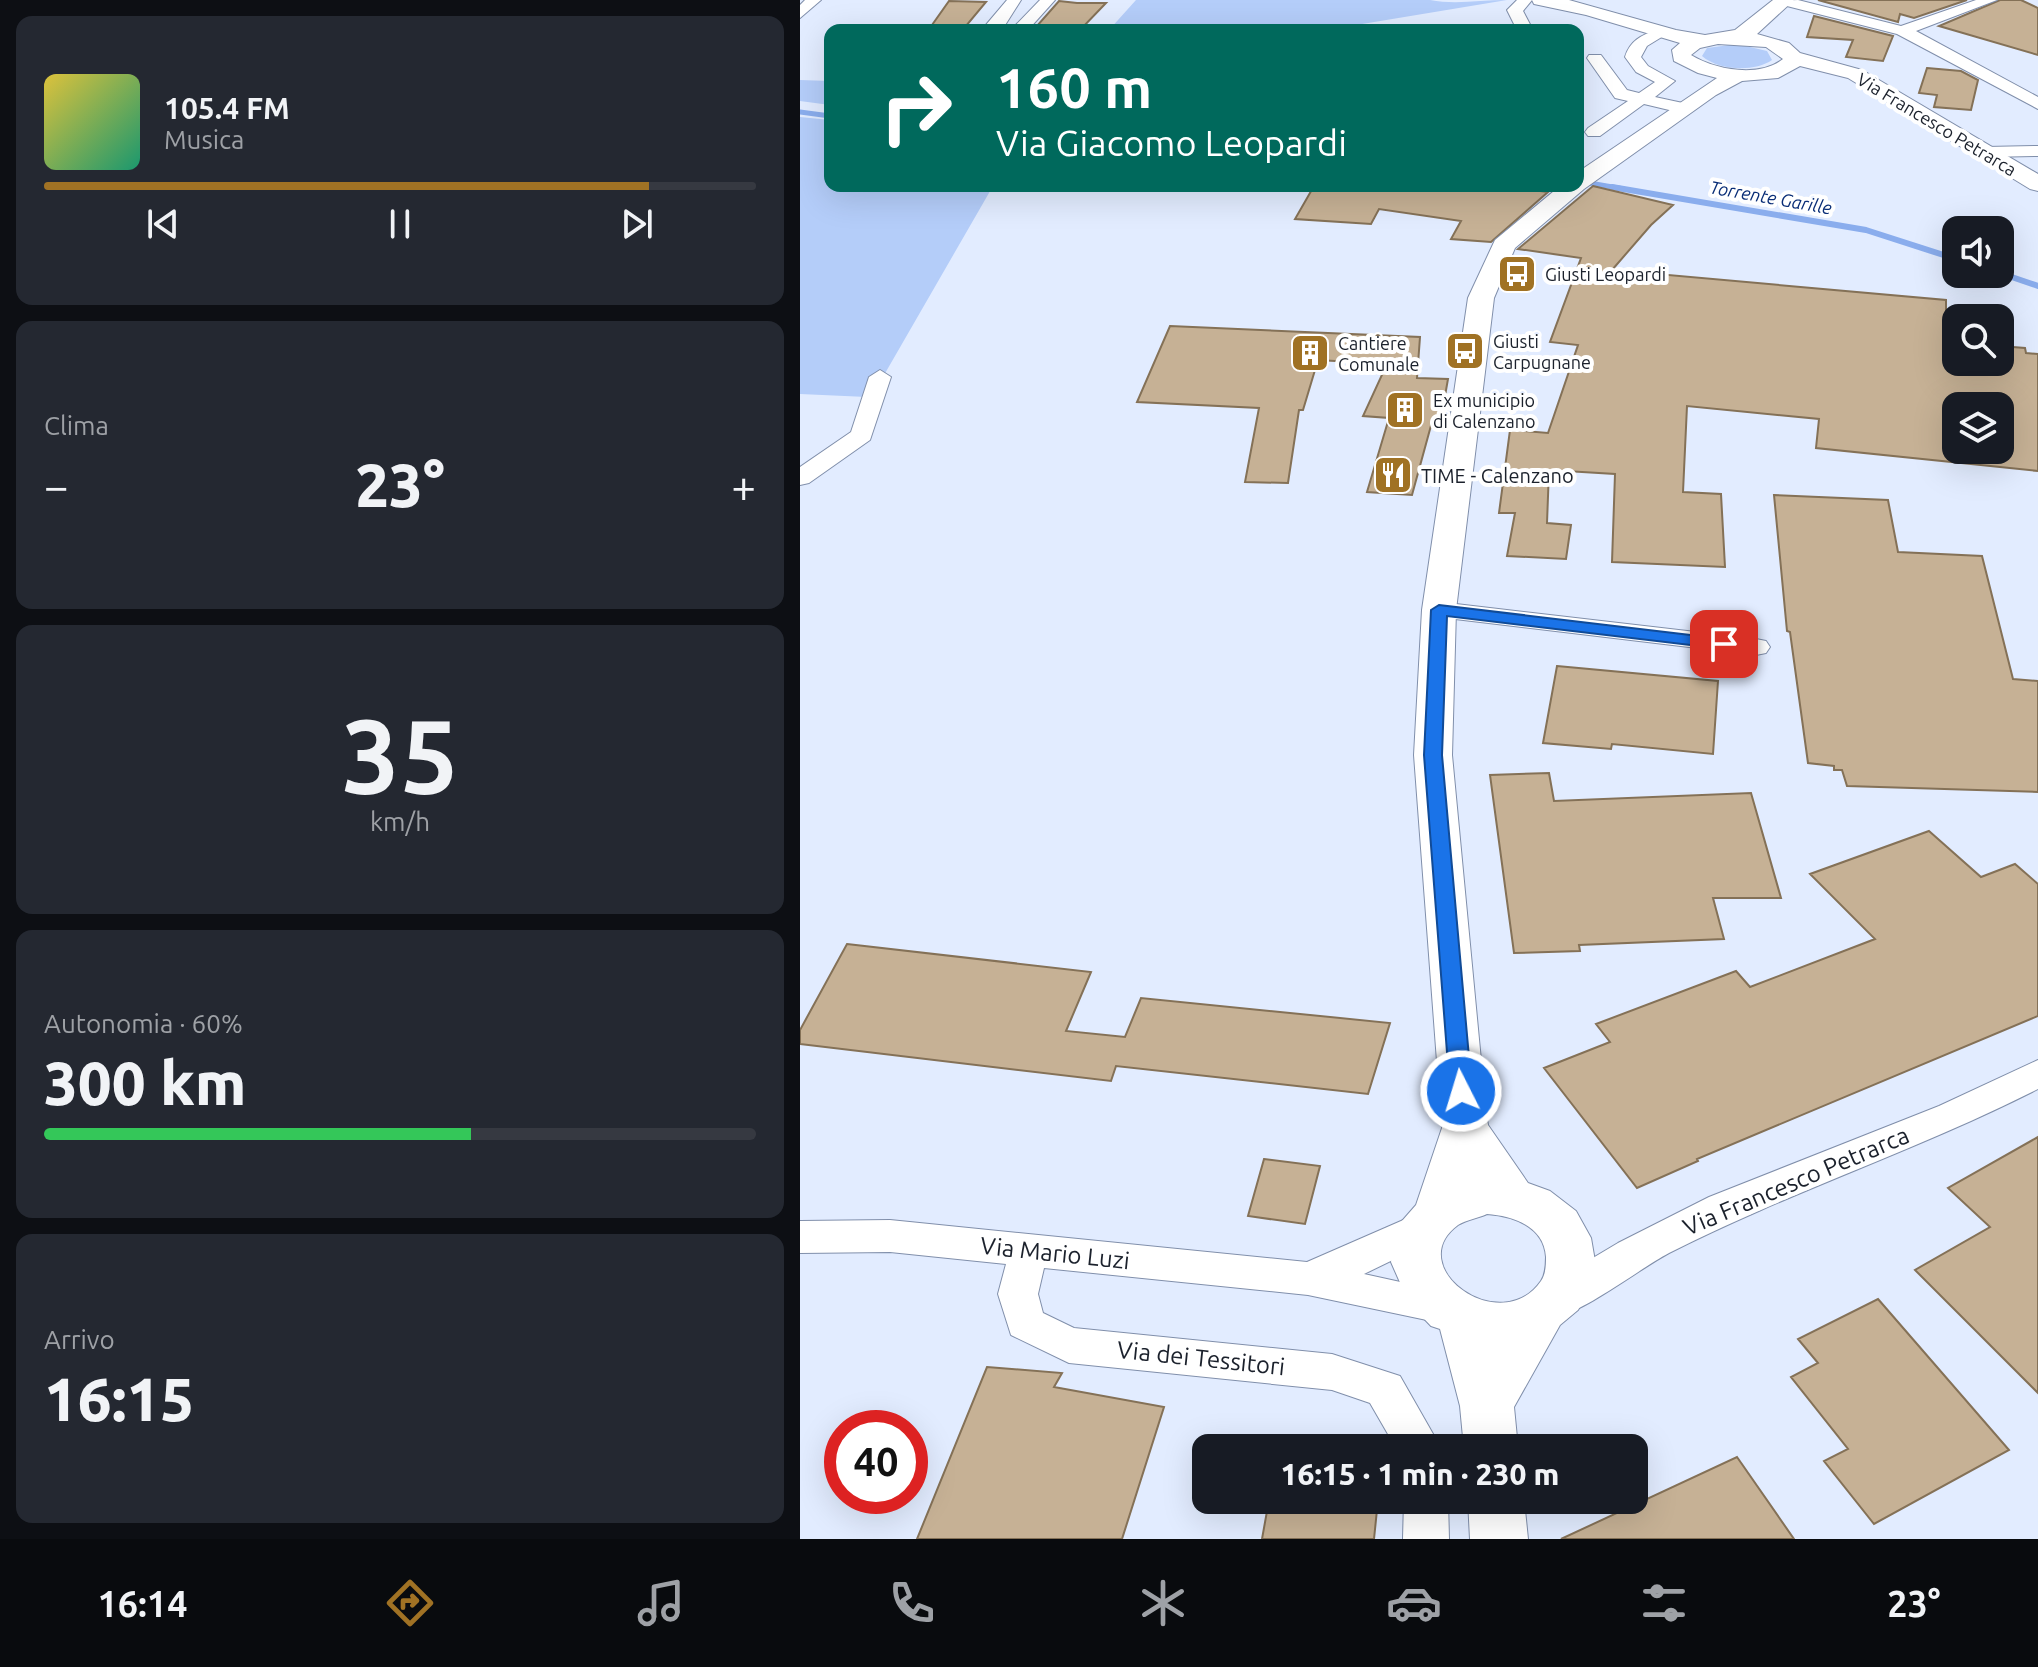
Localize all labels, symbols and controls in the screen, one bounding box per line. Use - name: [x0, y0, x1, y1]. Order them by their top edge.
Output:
- icon: right: [864, 56, 968, 160]
- text: 160 m: [996, 56, 1152, 119]
- street label: Via Francesco Petrarca: [1854, 69, 2020, 179]
- text: 105.4 FM: [164, 91, 290, 125]
- text: Via Giacomo Leopardi: [996, 122, 1347, 163]
- text: Musica: [164, 125, 244, 154]
- water label: Torrente Garille: [1709, 176, 1833, 218]
- icon: previous: [141, 202, 185, 246]
- icon: pause: [378, 202, 422, 246]
- icon: next: [615, 202, 659, 246]
- map controls: [1942, 216, 2014, 464]
- button: sound: [1942, 216, 2014, 288]
- bus stop icon: Giusti Leopardi: [1496, 253, 1538, 295]
- place label: Giusti Leopardi: [1545, 264, 1666, 284]
- button: search: [1942, 304, 2014, 376]
- bus stop icon: Giusti Carpugnane: [1444, 330, 1486, 372]
- place label: Giusti Carpugnane: [1493, 331, 1591, 372]
- building icon: Cantiere Comunale: [1289, 332, 1331, 374]
- place label: Cantiere Comunale: [1338, 333, 1420, 374]
- building icon: Ex municipio di Calenzano: [1384, 389, 1426, 431]
- place label: Ex municipio di Calenzano: [1433, 390, 1536, 431]
- button: layers: [1942, 392, 2014, 464]
- text: Clima: [44, 411, 109, 440]
- text: 23°: [355, 451, 445, 518]
- restaurant icon: TIME - Calenzano: [1372, 454, 1414, 496]
- text: −: [44, 461, 69, 510]
- text: +: [731, 461, 756, 510]
- place label: TIME - Calenzano: [1421, 464, 1574, 487]
- pin: [1690, 610, 1758, 678]
- icon: arrive: [1702, 622, 1746, 666]
- text: 35: [341, 696, 459, 813]
- text: km/h: [370, 807, 430, 836]
- text: Autonomia · 60%: [44, 1009, 243, 1038]
- text: 300 km: [44, 1049, 246, 1116]
- position arrow: [1419, 1049, 1503, 1133]
- street label: Via Francesco Petrarca: [1679, 1121, 1913, 1241]
- street label: Via Mario Luzi: [979, 1232, 1131, 1274]
- text: Arrivo: [44, 1325, 115, 1354]
- street label: Via dei Tessitori: [1116, 1336, 1286, 1380]
- text: 16:15: [44, 1365, 194, 1432]
- speed limit sign: 40: [824, 1410, 928, 1514]
- text: 16:15 · 1 min · 230 m: [1281, 1457, 1559, 1491]
- icon: directions: [382, 1575, 438, 1631]
- icon: music: [633, 1575, 689, 1631]
- icon: phone: [884, 1575, 940, 1631]
- icon: climate: [1135, 1575, 1191, 1631]
- icon: car: [1386, 1575, 1442, 1631]
- icon: filters: [1636, 1575, 1692, 1631]
- text: 16:14: [97, 1583, 187, 1624]
- text: 23°: [1887, 1583, 1941, 1624]

